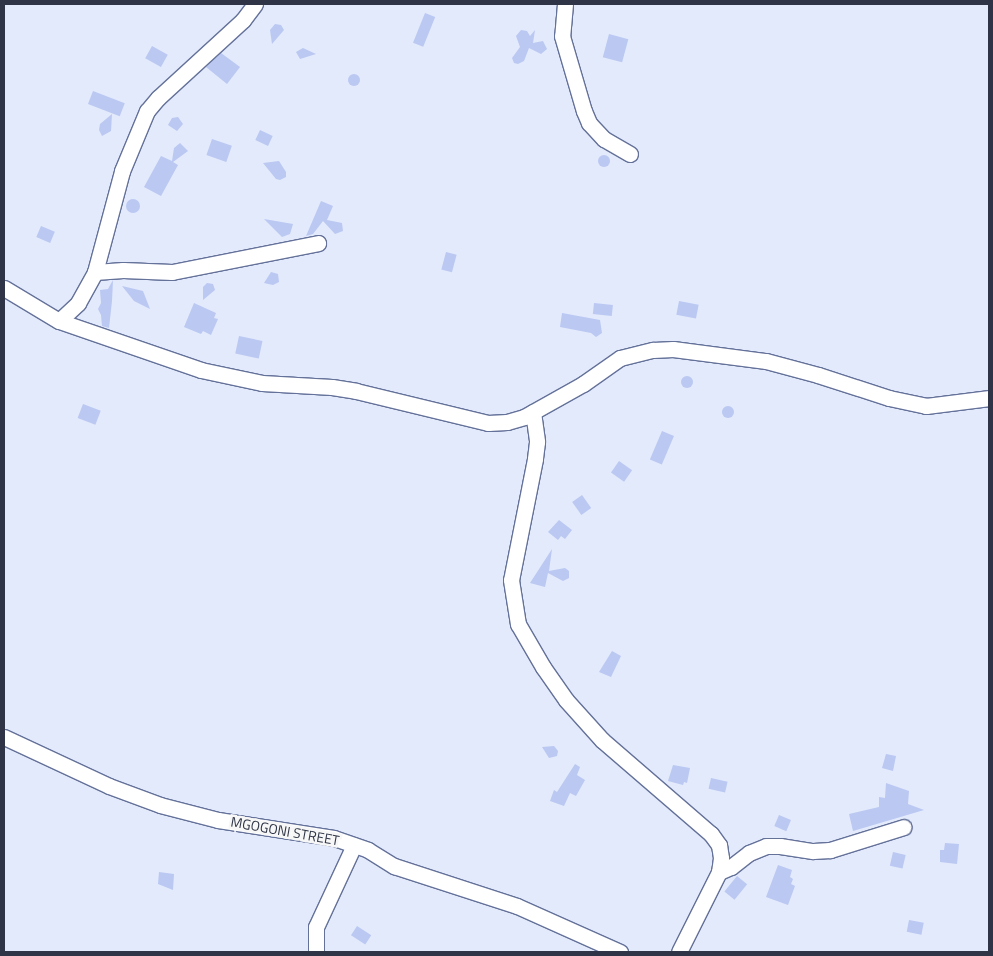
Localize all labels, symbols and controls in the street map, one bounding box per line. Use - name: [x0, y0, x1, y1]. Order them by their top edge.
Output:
- street label: MGOGONI STREET: [229, 813, 341, 849]

